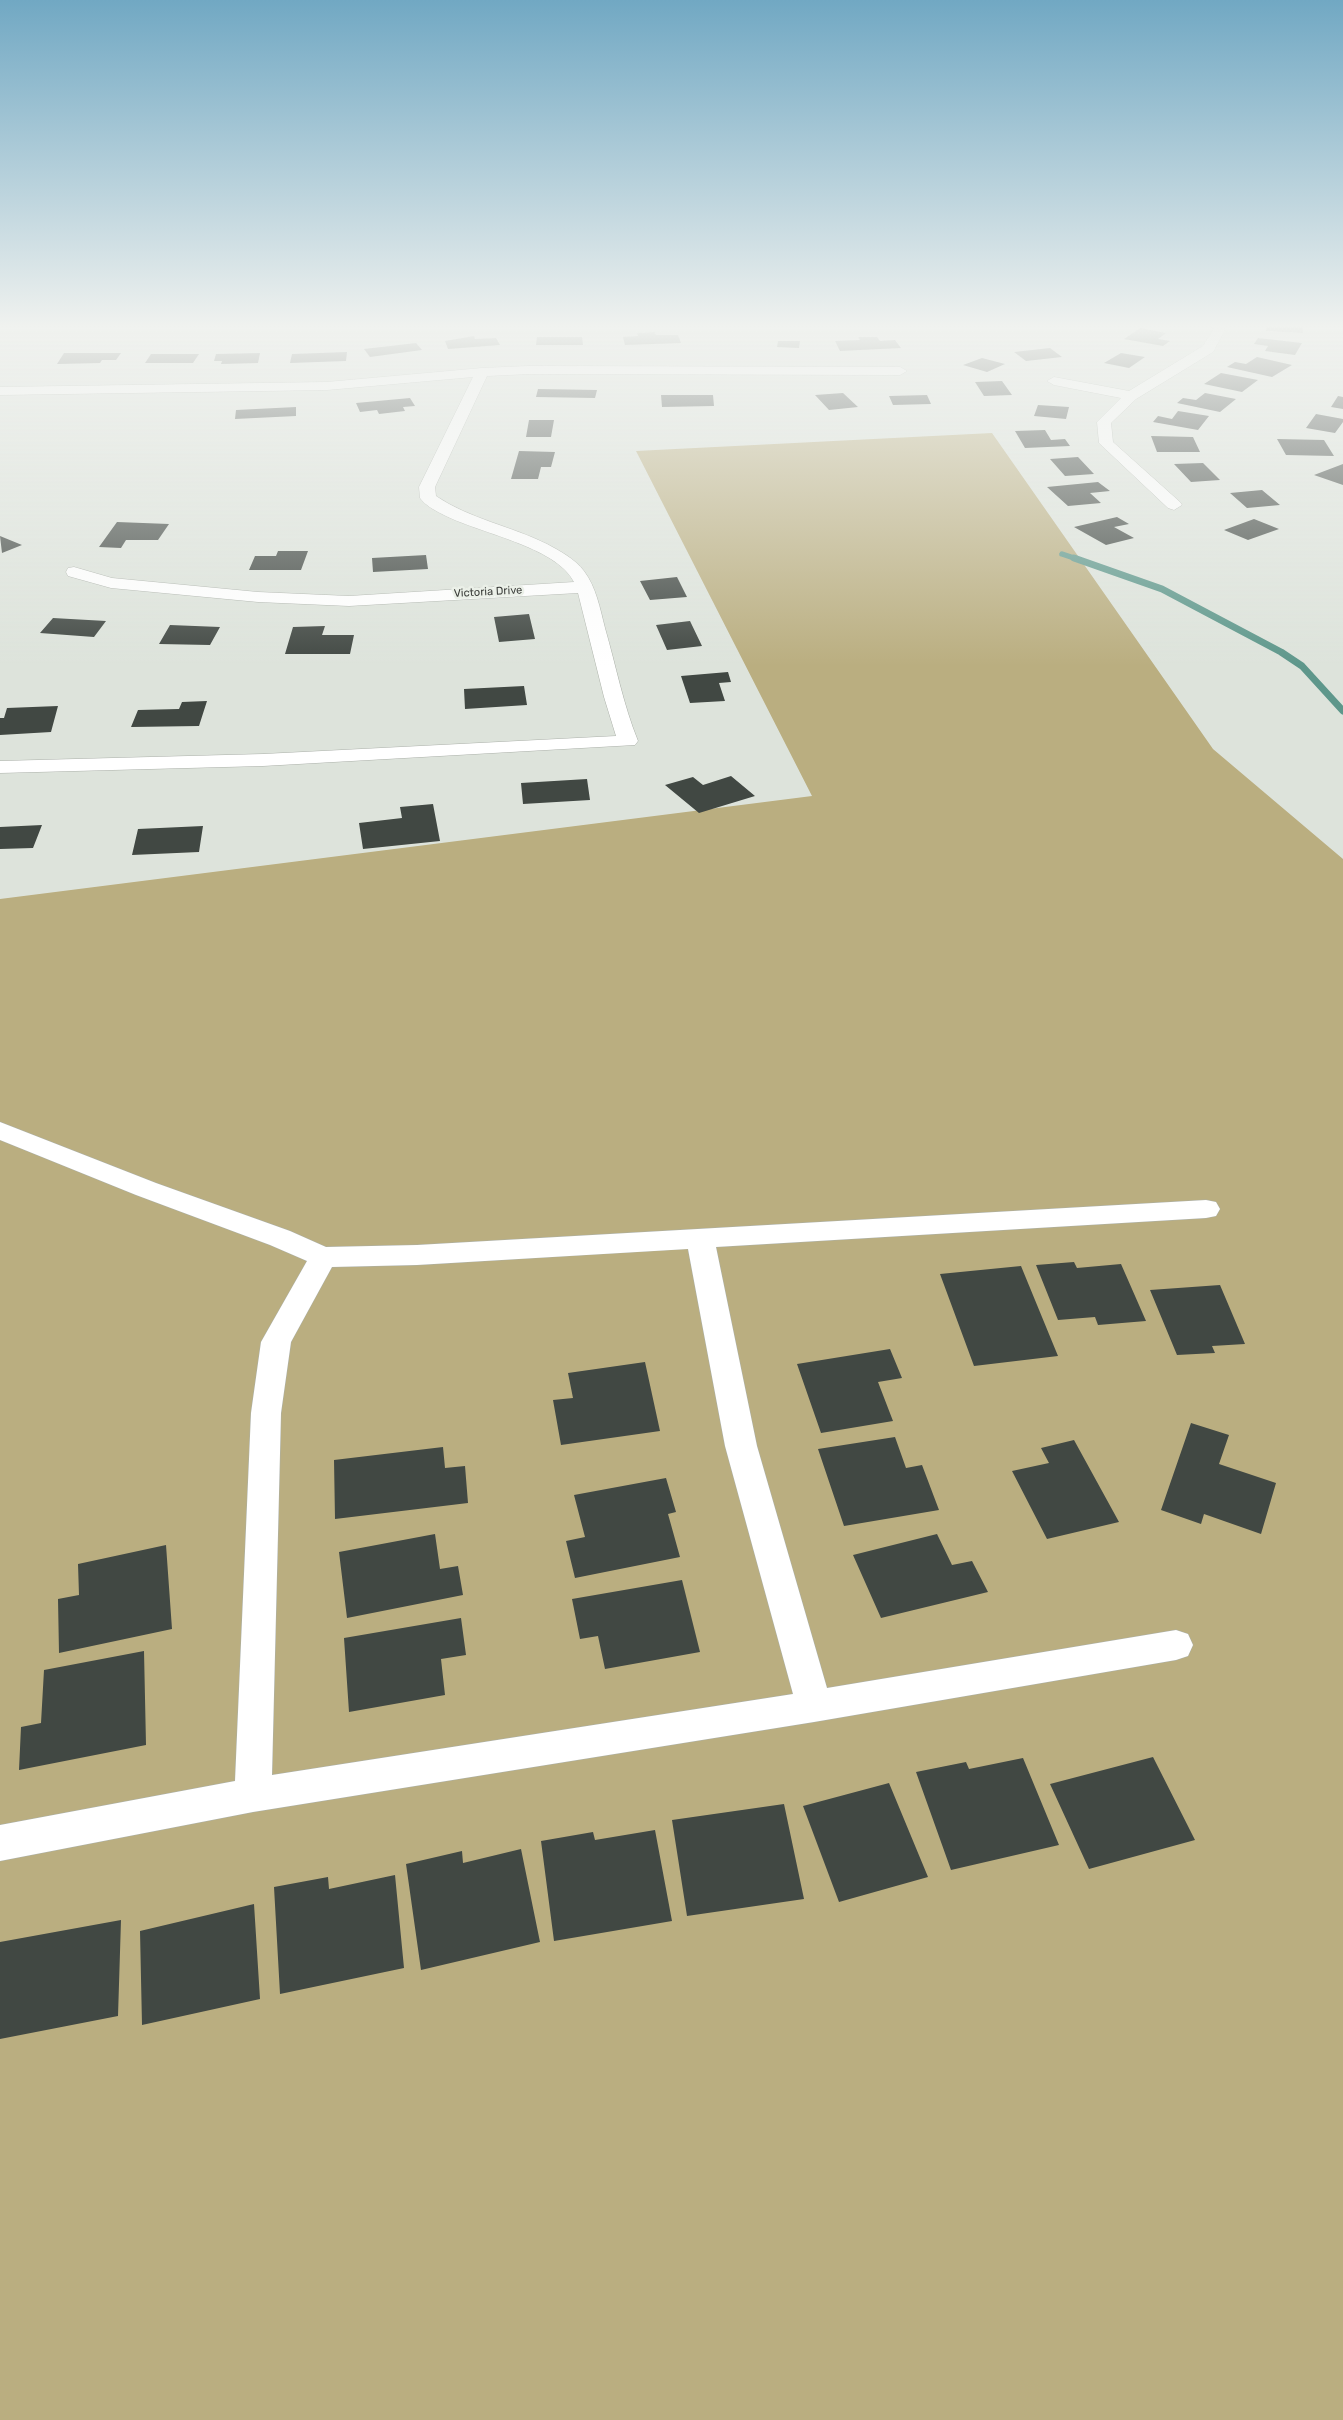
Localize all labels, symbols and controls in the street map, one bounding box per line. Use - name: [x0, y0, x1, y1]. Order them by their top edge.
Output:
- street label: Victoria Drive: [453, 584, 523, 600]

